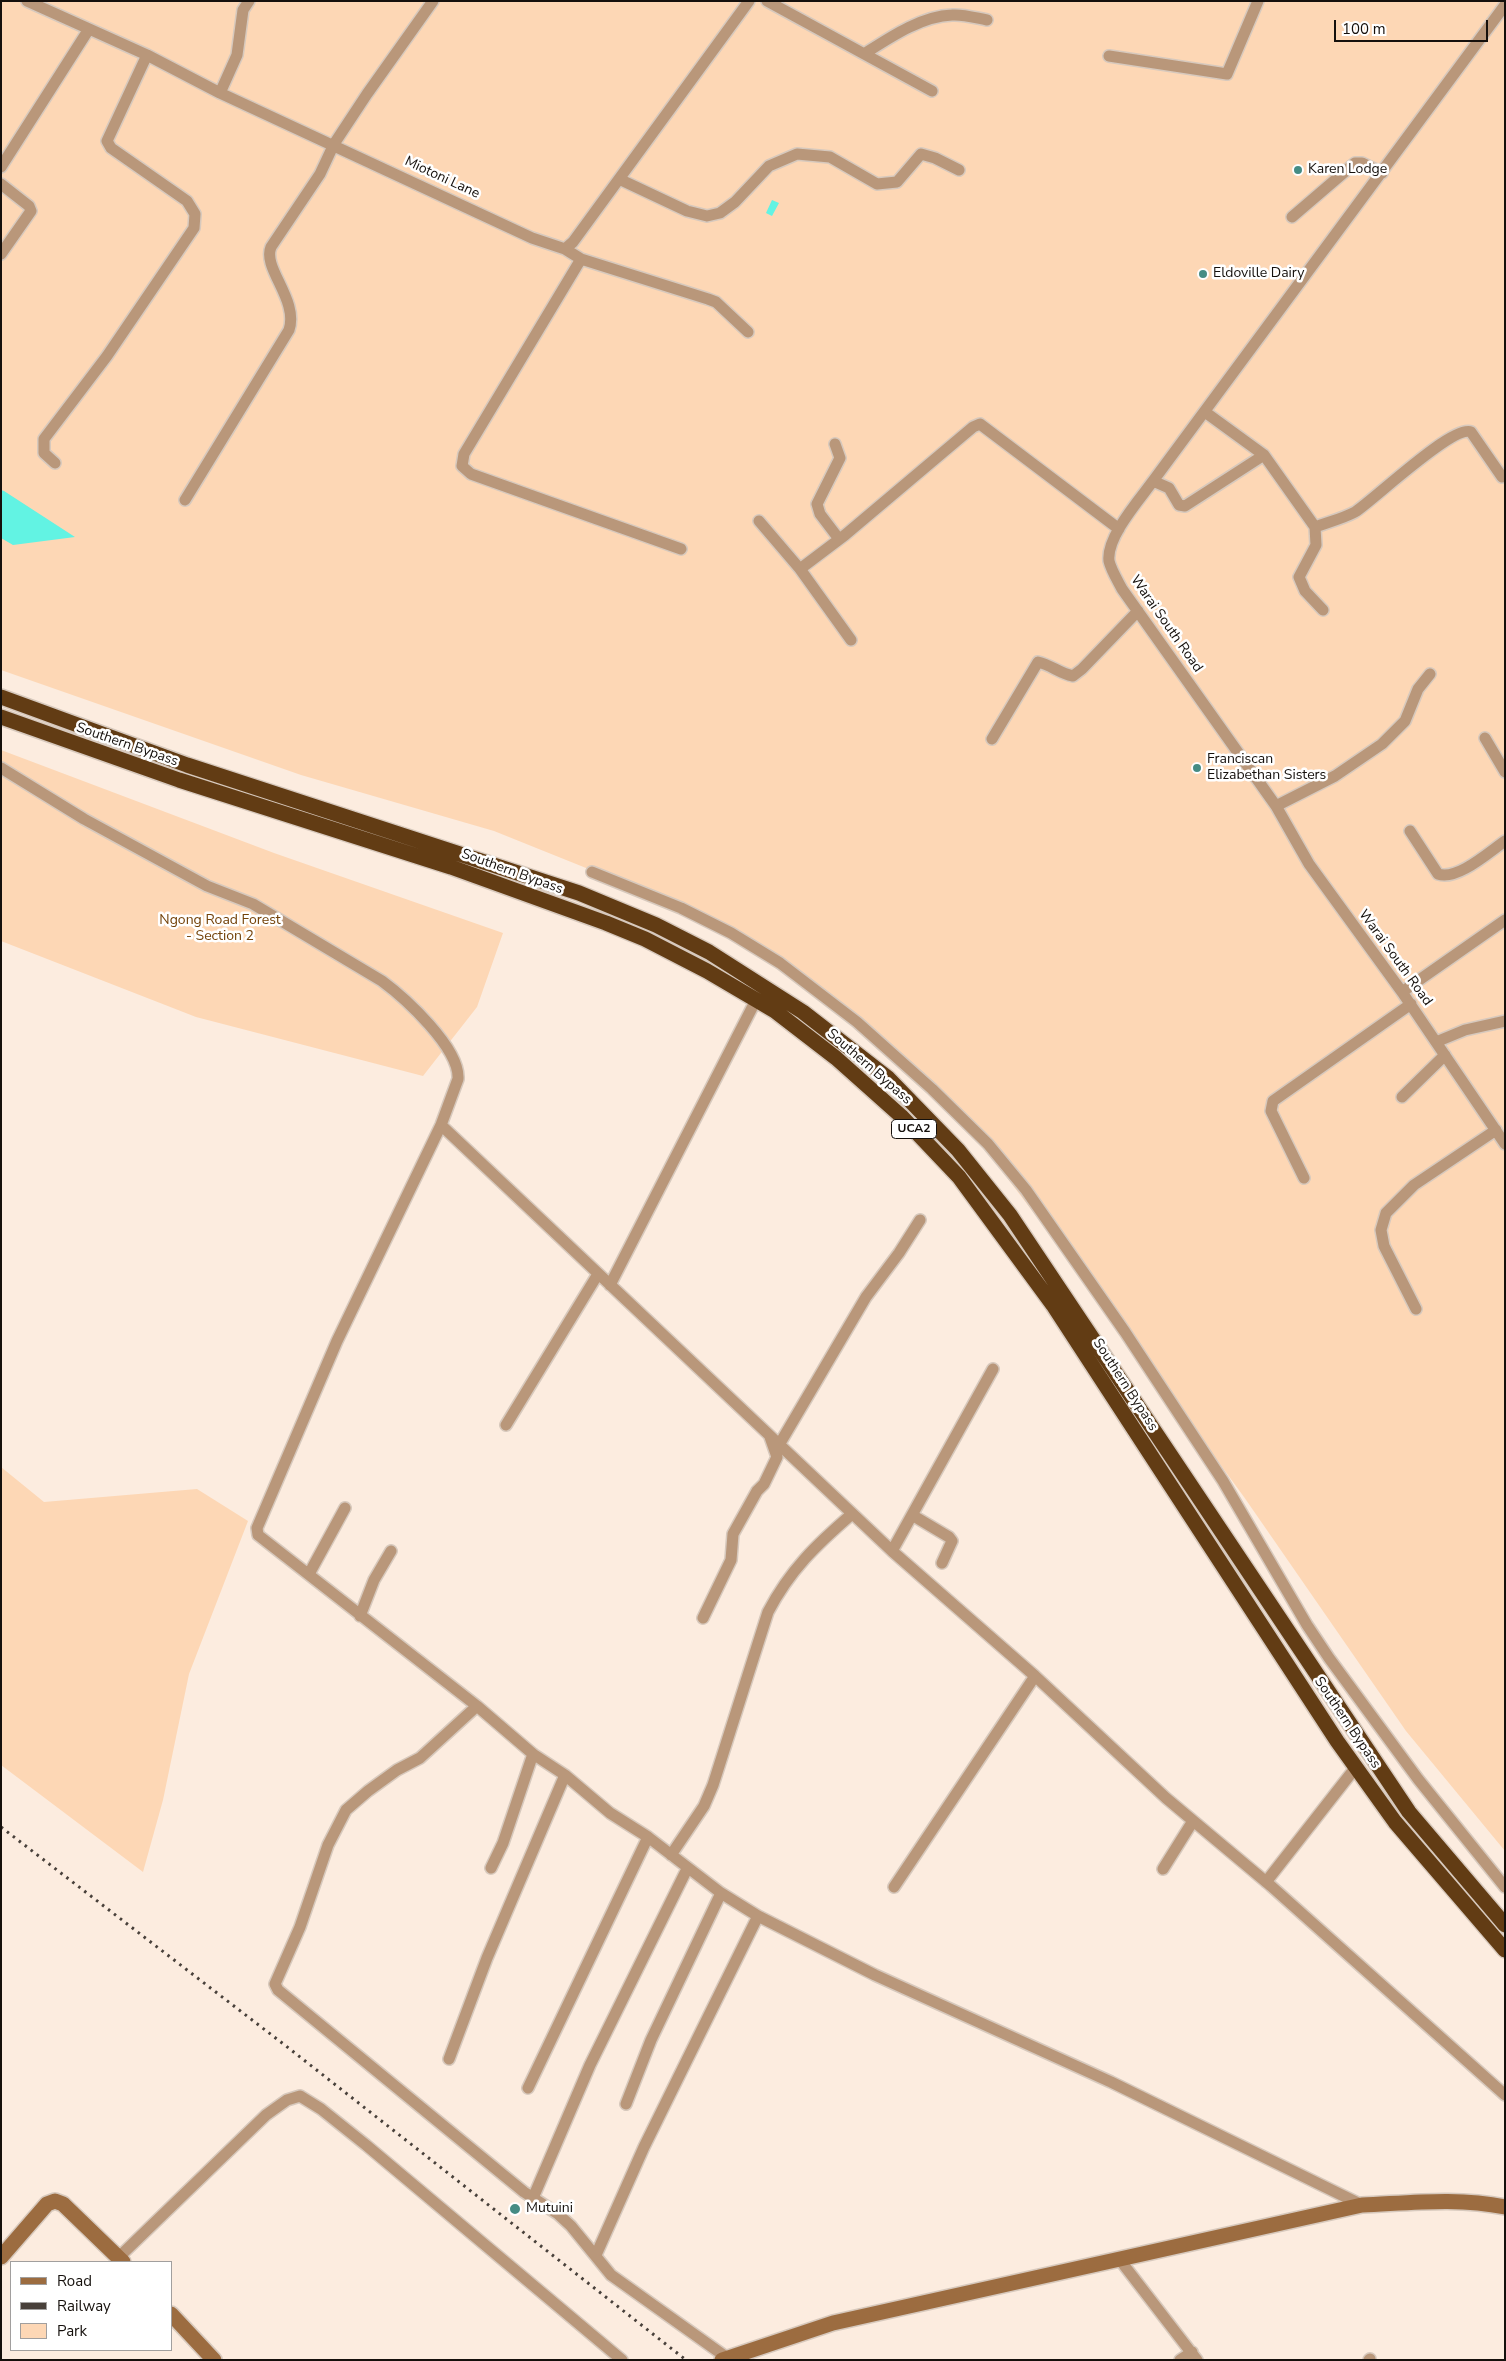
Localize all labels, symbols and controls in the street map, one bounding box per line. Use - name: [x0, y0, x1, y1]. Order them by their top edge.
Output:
- scale bar: [1336, 10, 1490, 42]
- text: 100 m: [1342, 19, 1386, 39]
- street label: Miotoni Lane: [402, 153, 482, 203]
- place label: Karen Lodge: [1308, 162, 1387, 178]
- marker: Karen Lodge: [1292, 164, 1304, 176]
- place label: Eldoville Dairy: [1213, 266, 1304, 282]
- marker: Eldoville Dairy: [1197, 268, 1209, 280]
- street label: Warai South Road: [1126, 572, 1206, 676]
- street label: Southern Bypass: [74, 720, 180, 770]
- place label: Franciscan Elizabethan Sisters: [1207, 752, 1326, 784]
- marker: Franciscan Elizabethan Sisters: [1191, 762, 1203, 774]
- street label: Southern Bypass: [459, 846, 565, 898]
- street label: Warai South Road: [1355, 907, 1435, 1009]
- park label: Ngong Road Forest - Section 2: [159, 913, 281, 946]
- street label: Southern Bypass: [823, 1026, 915, 1108]
- road number: UCA2: [892, 1120, 936, 1138]
- street label: Southern Bypass: [1089, 1336, 1161, 1434]
- street label: Southern Bypass: [1310, 1674, 1384, 1772]
- place label: Mutuini: [526, 2201, 573, 2217]
- marker: Mutuini: [508, 2202, 522, 2216]
- legend: [10, 2261, 172, 2351]
- text: Road: [57, 2271, 92, 2291]
- text: Railway: [57, 2296, 111, 2316]
- text: Park: [57, 2321, 87, 2341]

